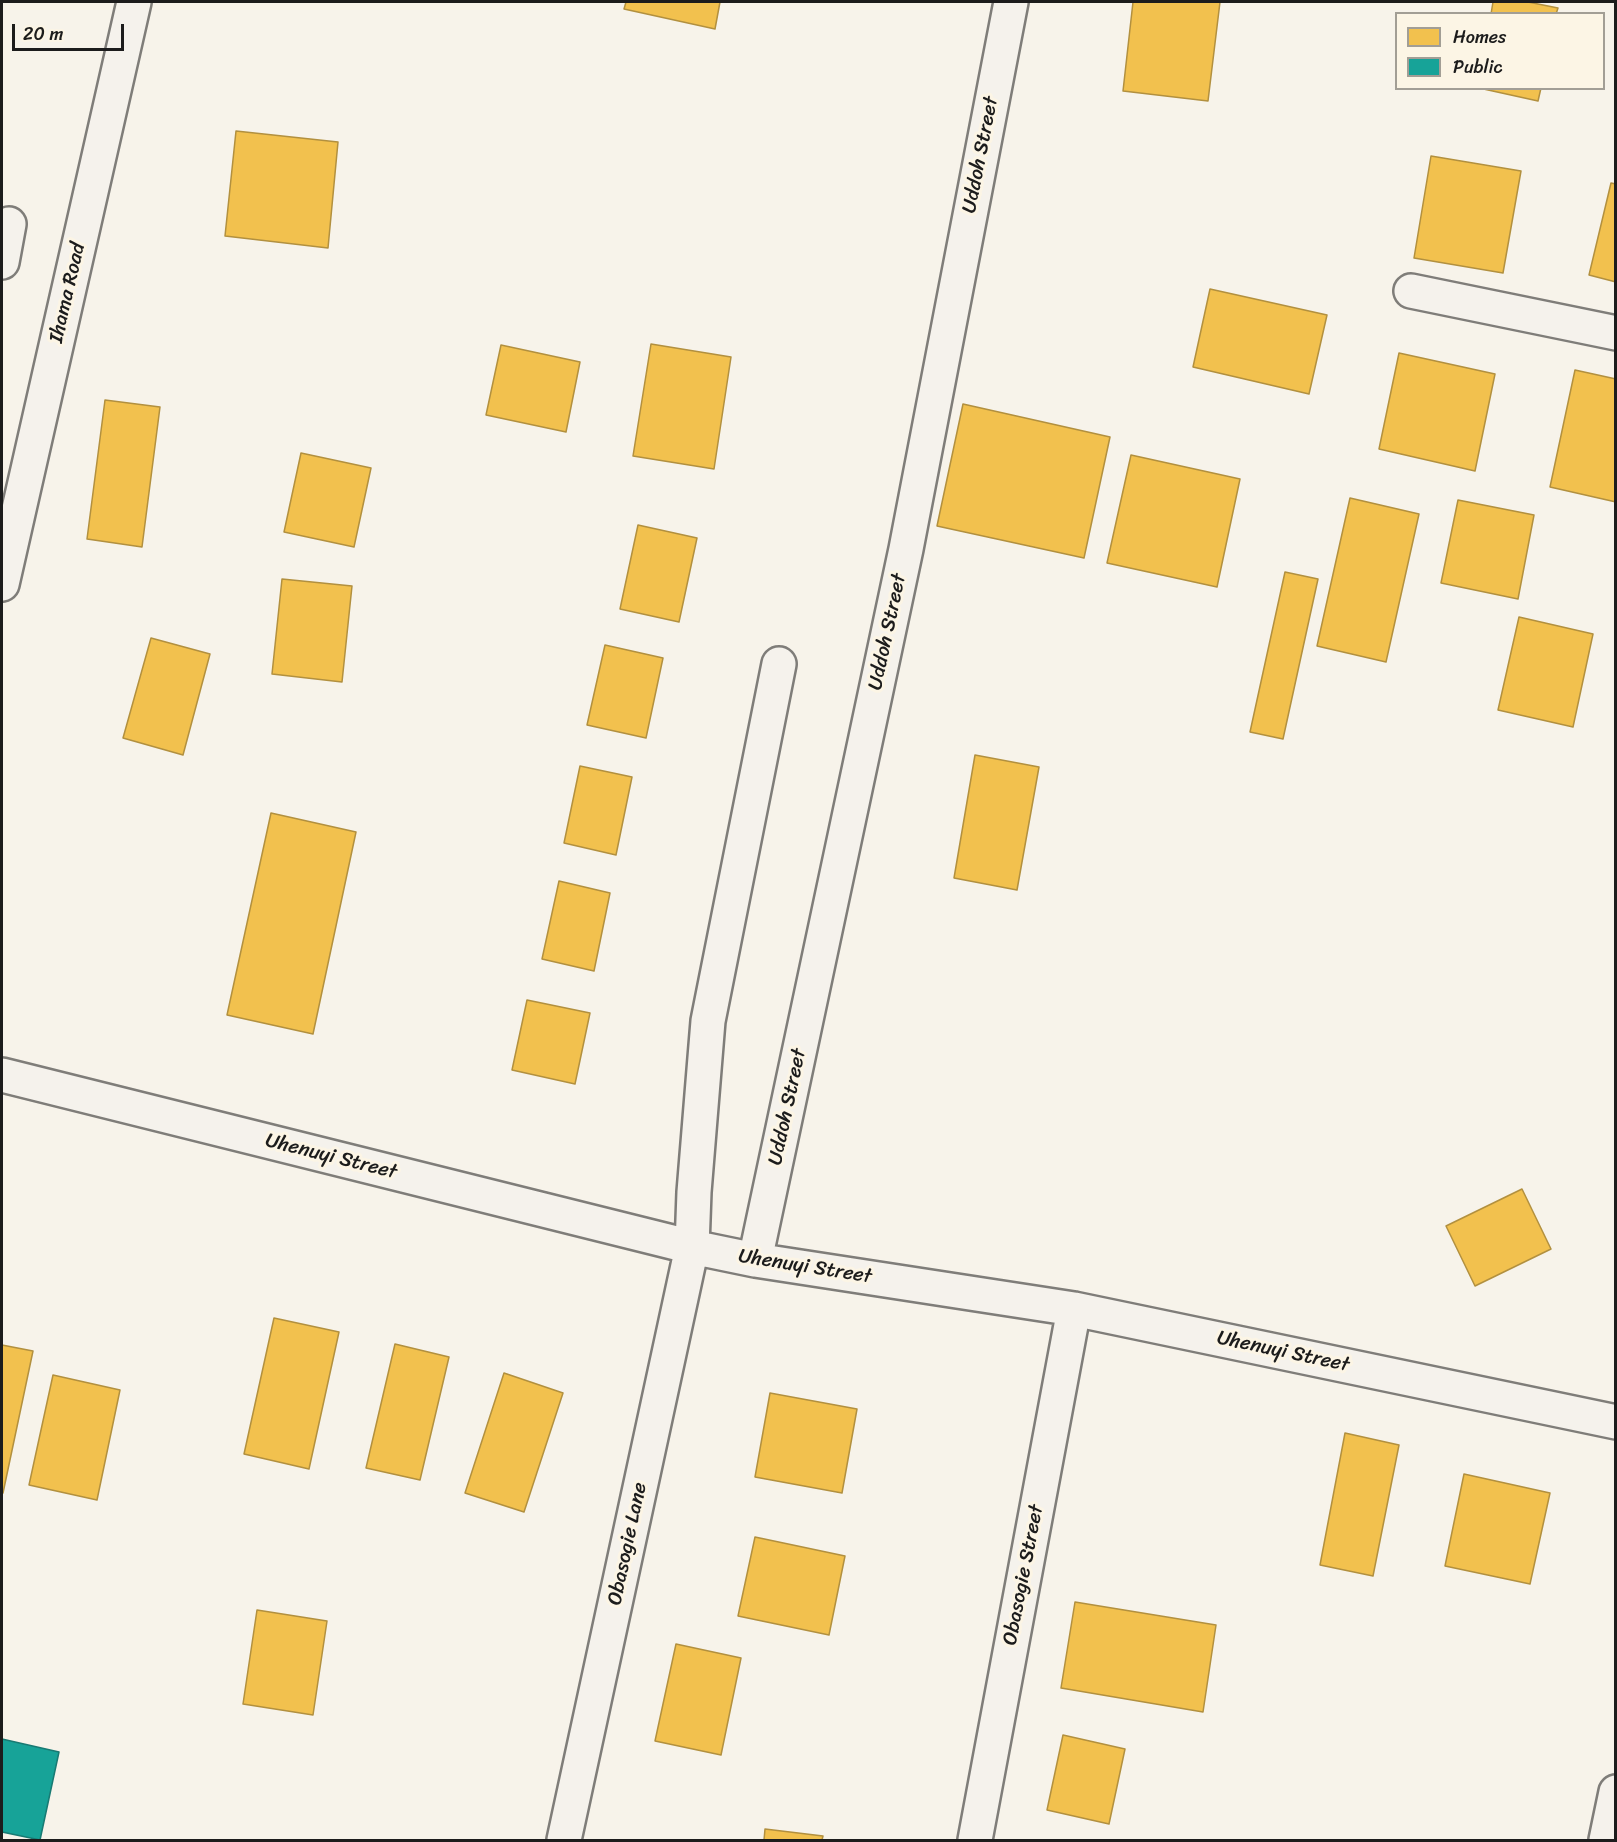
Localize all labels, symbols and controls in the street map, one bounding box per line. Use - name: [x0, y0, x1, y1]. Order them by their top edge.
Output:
- scale bar: [15, 12, 128, 50]
- legend: [1395, 12, 1605, 90]
- text: 20 m: [23, 18, 63, 50]
- text: Homes: [1453, 21, 1506, 53]
- text: Public: [1453, 51, 1503, 83]
- street label: Uddoh Street: [958, 95, 1004, 215]
- street label: Ihama Road: [45, 241, 91, 345]
- street label: Uddoh Street: [864, 572, 912, 692]
- street label: Uddoh Street: [764, 1047, 812, 1167]
- street label: Uhenuyi Street: [263, 1129, 399, 1185]
- street label: Uhenuyi Street: [737, 1245, 873, 1289]
- street label: Uhenuyi Street: [1215, 1326, 1351, 1378]
- street label: Obasogie Lane: [603, 1480, 653, 1608]
- street label: Obasogie Street: [999, 1503, 1049, 1647]

